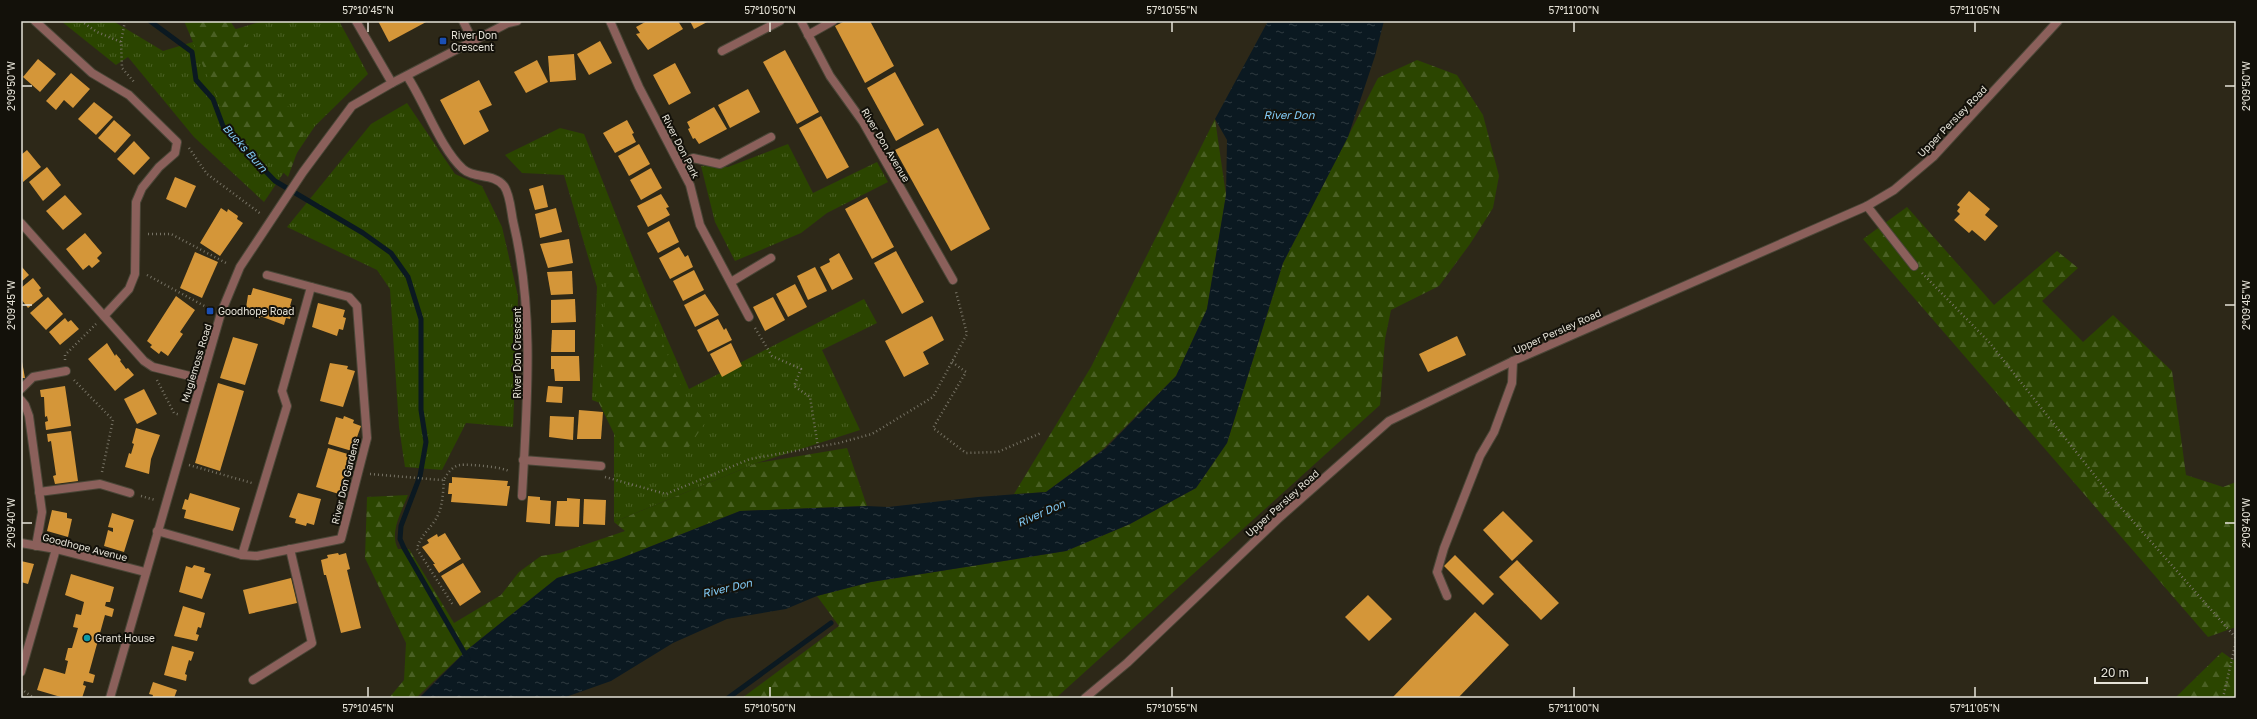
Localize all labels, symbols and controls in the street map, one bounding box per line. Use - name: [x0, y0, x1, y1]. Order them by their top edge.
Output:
- text: 57°10'45"N: [342, 4, 394, 16]
- text: 57°10'50"N: [744, 4, 796, 16]
- text: 57°10'55"N: [1146, 4, 1198, 16]
- text: 57°11'00"N: [1549, 4, 1599, 16]
- text: 57°11'05"N: [1950, 4, 2000, 16]
- place label: River Don Crescent: [451, 29, 497, 53]
- marker: River Don Crescent: [438, 36, 448, 46]
- text: 2°09'50"W: [5, 61, 17, 111]
- text: 2°09'50"W: [2240, 61, 2252, 111]
- street label: Upper Persley Road: [1915, 83, 1989, 159]
- street label: River Don Avenue: [859, 106, 913, 184]
- water label: River Don: [1264, 108, 1316, 121]
- street label: River Don Park: [660, 112, 702, 180]
- water label: Bucks Burn: [220, 121, 271, 175]
- text: 2°09'45"W: [5, 280, 17, 330]
- text: 2°09'45"W: [2240, 280, 2252, 330]
- place label: Goodhope Road: [218, 305, 294, 317]
- marker: Goodhope Road: [205, 306, 215, 316]
- street label: Upper Persley Road: [1511, 306, 1603, 356]
- street label: River Don Crescent: [511, 307, 523, 399]
- street label: Mugiemoss Road: [178, 322, 214, 404]
- street label: River Don Gardens: [328, 437, 362, 525]
- street label: Upper Persley Road: [1243, 467, 1321, 539]
- water label: River Don: [1015, 496, 1068, 529]
- text: 2°09'40"W: [5, 498, 17, 548]
- text: 2°09'40"W: [2240, 498, 2252, 548]
- street label: Goodhope Avenue: [41, 531, 129, 563]
- water label: River Don: [701, 575, 754, 600]
- place label: Grant House: [95, 632, 155, 644]
- marker: Grant House: [82, 633, 92, 643]
- scale bar: [2095, 659, 2147, 685]
- text: 20 m: [2101, 665, 2129, 680]
- text: 57°10'45"N: [342, 702, 394, 714]
- text: 57°10'50"N: [744, 702, 796, 714]
- text: 57°10'55"N: [1146, 702, 1198, 714]
- text: 57°11'00"N: [1549, 702, 1599, 714]
- text: 57°11'05"N: [1950, 702, 2000, 714]

